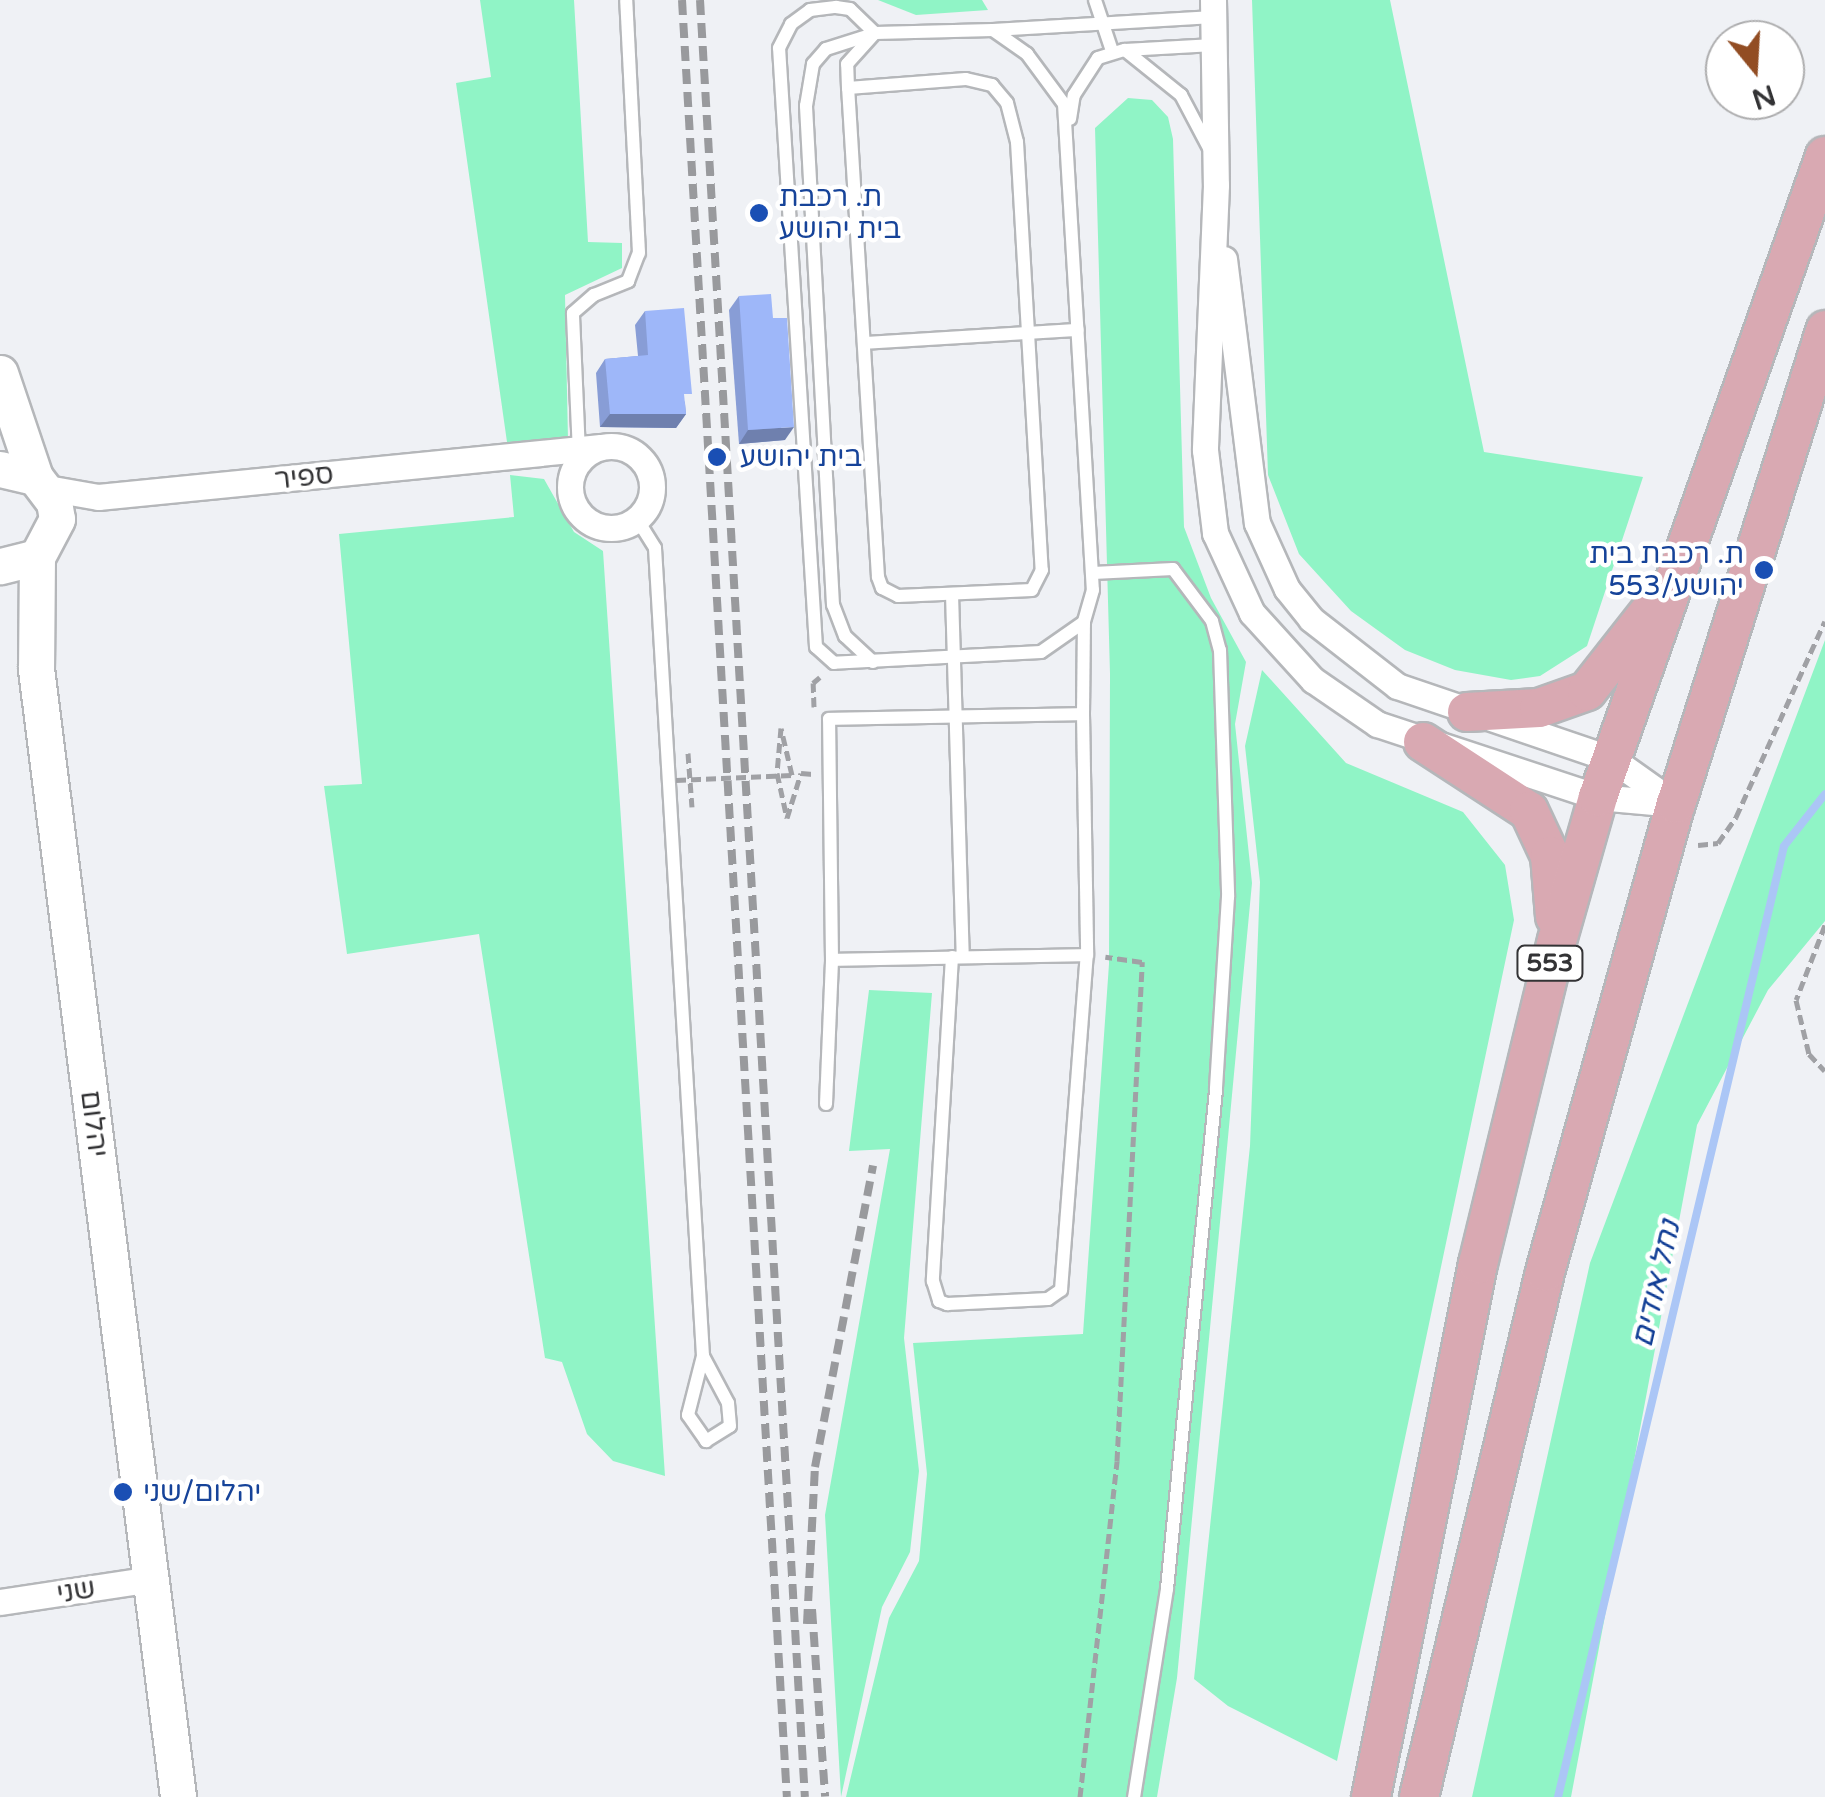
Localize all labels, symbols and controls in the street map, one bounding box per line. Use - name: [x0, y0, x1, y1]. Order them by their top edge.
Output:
- north arrow: [1705, 20, 1805, 120]
- text: N: [1748, 77, 1780, 116]
- place label: ת. רכבת בית יהושע: [779, 180, 901, 246]
- marker: ת. רכבת בית יהושע: [748, 202, 770, 224]
- place label: בית יהושע: [740, 440, 862, 474]
- marker: בית יהושע: [704, 444, 730, 470]
- street label: ספיר: [273, 457, 335, 497]
- place label: ת. רכבת בית יהושע/553: [1589, 537, 1744, 603]
- marker: ת. רכבת בית יהושע/553: [1753, 559, 1775, 581]
- road number: 553: [1515, 943, 1585, 983]
- street label: יהלום: [73, 1089, 115, 1159]
- water label: נחל אודים: [1625, 1217, 1689, 1351]
- place label: יהלום/שני: [143, 1475, 261, 1509]
- marker: יהלום/שני: [112, 1481, 134, 1503]
- street label: שני: [54, 1571, 98, 1611]

